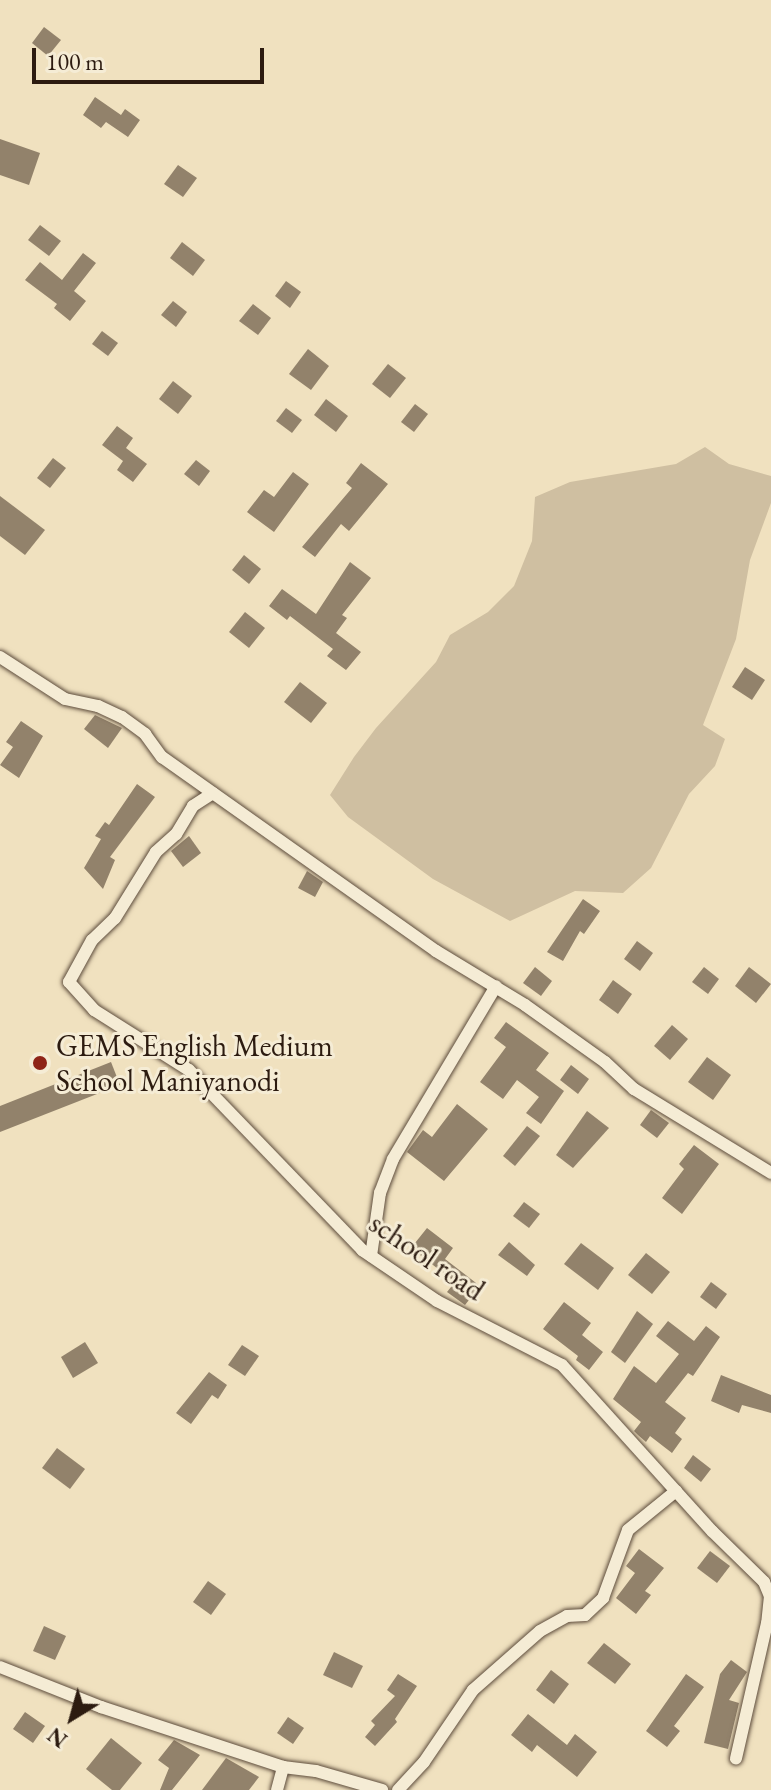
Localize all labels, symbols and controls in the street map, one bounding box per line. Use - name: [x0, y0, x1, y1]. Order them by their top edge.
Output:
- scale bar: [36, 32, 268, 82]
- text: 100 m: [46, 46, 104, 77]
- place label: GEMS English Medium School Maniyanodi: [56, 1028, 333, 1098]
- marker: GEMS English Medium School Maniyanodi: [31, 1054, 49, 1072]
- street label: school road: [363, 1205, 491, 1309]
- north arrow: [32, 1678, 112, 1758]
- text: N: [41, 1721, 73, 1755]

